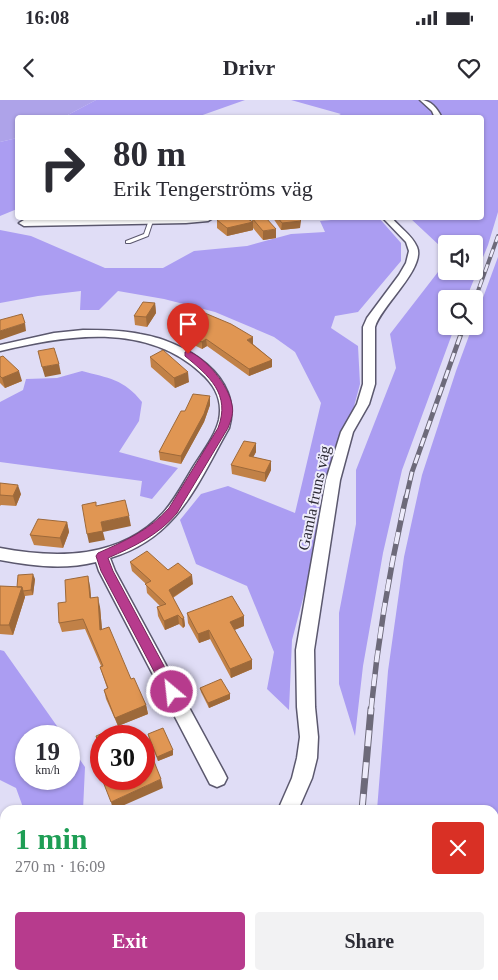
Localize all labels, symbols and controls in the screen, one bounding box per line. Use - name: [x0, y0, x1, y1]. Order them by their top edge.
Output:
- text: 16:08: [25, 7, 69, 28]
- icon: back: [15, 54, 43, 82]
- icon: heart: [455, 54, 483, 82]
- text: Drivr: [223, 55, 275, 80]
- icon: right: [30, 135, 95, 200]
- text: 80 m: [113, 135, 186, 174]
- text: Erik Tengerströms väg: [113, 176, 313, 201]
- map controls: [438, 235, 483, 335]
- button: sound: [438, 235, 483, 280]
- button: search: [438, 290, 483, 335]
- pin: [167, 303, 209, 354]
- icon: arrive: [174, 310, 202, 338]
- street label: Gamla fruns väg: [295, 444, 334, 552]
- position arrow: [145, 665, 197, 717]
- speed limit sign: 30: [90, 725, 155, 790]
- text: 19: [35, 738, 60, 765]
- text: km/h: [35, 763, 60, 777]
- text: 1 min: [15, 822, 88, 855]
- button: close: [432, 822, 484, 874]
- text: 270 m · 16:09: [15, 858, 105, 875]
- button: Exit: [15, 912, 245, 970]
- button: Share: [255, 912, 484, 970]

